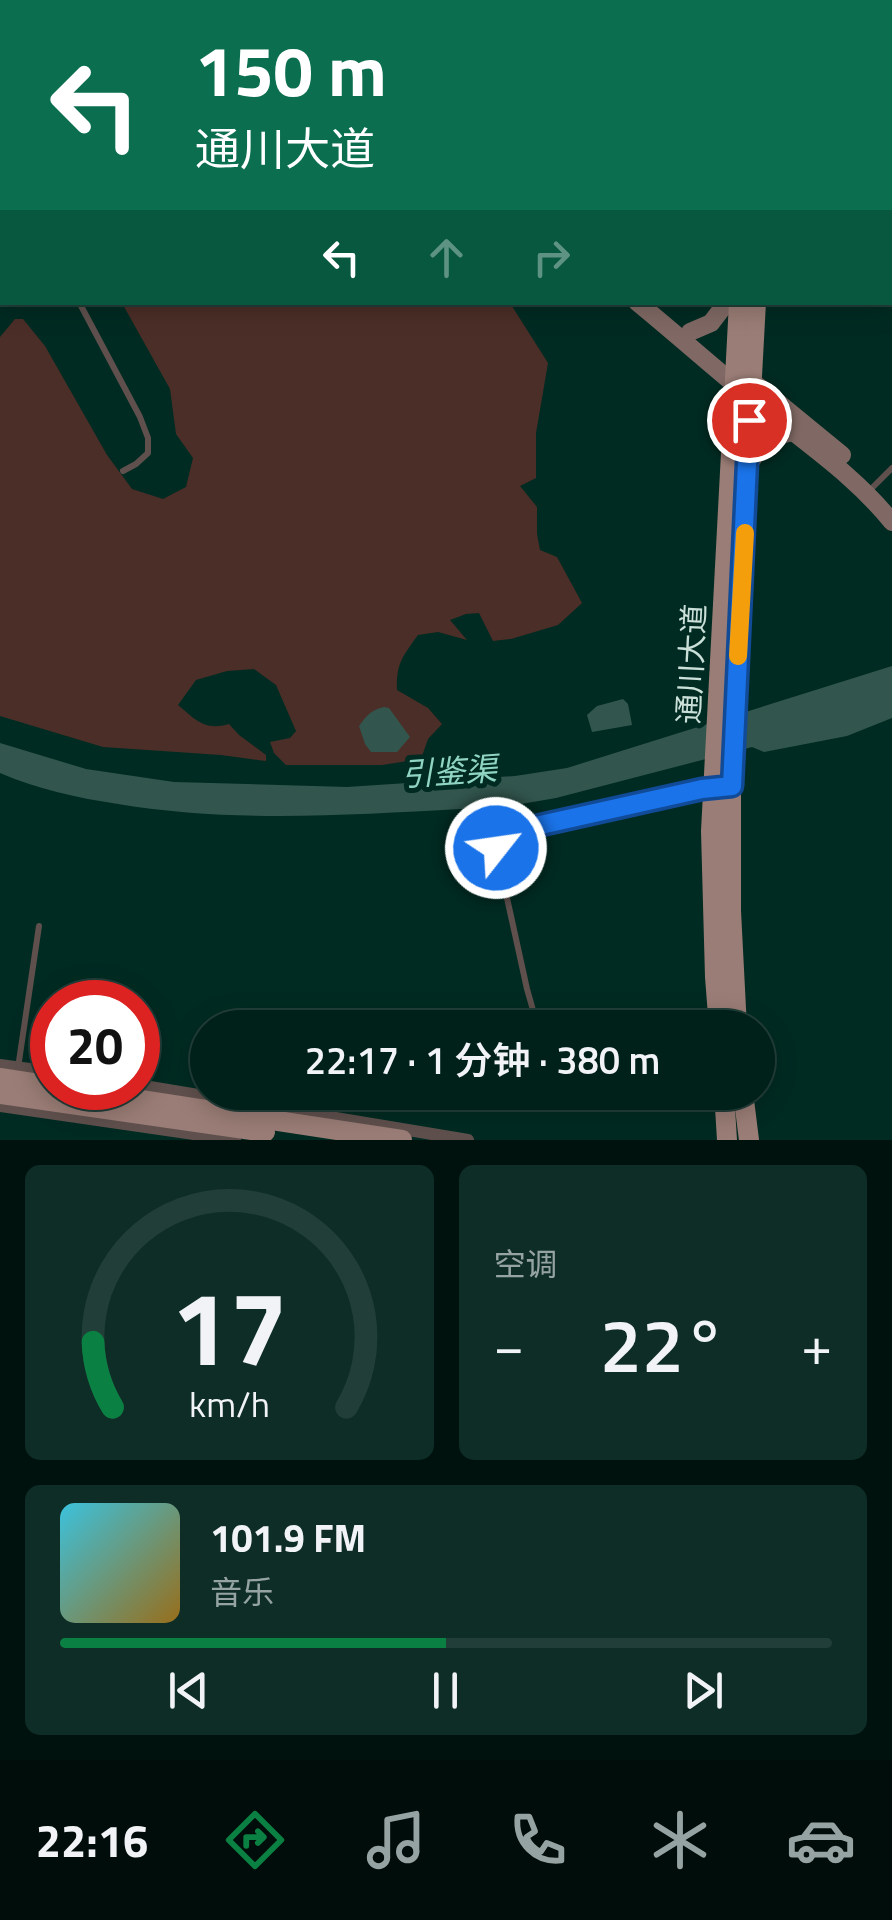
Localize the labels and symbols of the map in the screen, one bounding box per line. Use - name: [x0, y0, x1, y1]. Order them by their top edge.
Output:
- pin: [707, 378, 792, 463]
- street label: 通川大道: [665, 603, 717, 725]
- water label: 引鉴渠: [399, 743, 503, 798]
- position arrow: [444, 796, 548, 900]
- speed limit sign: 20: [30, 980, 160, 1110]

